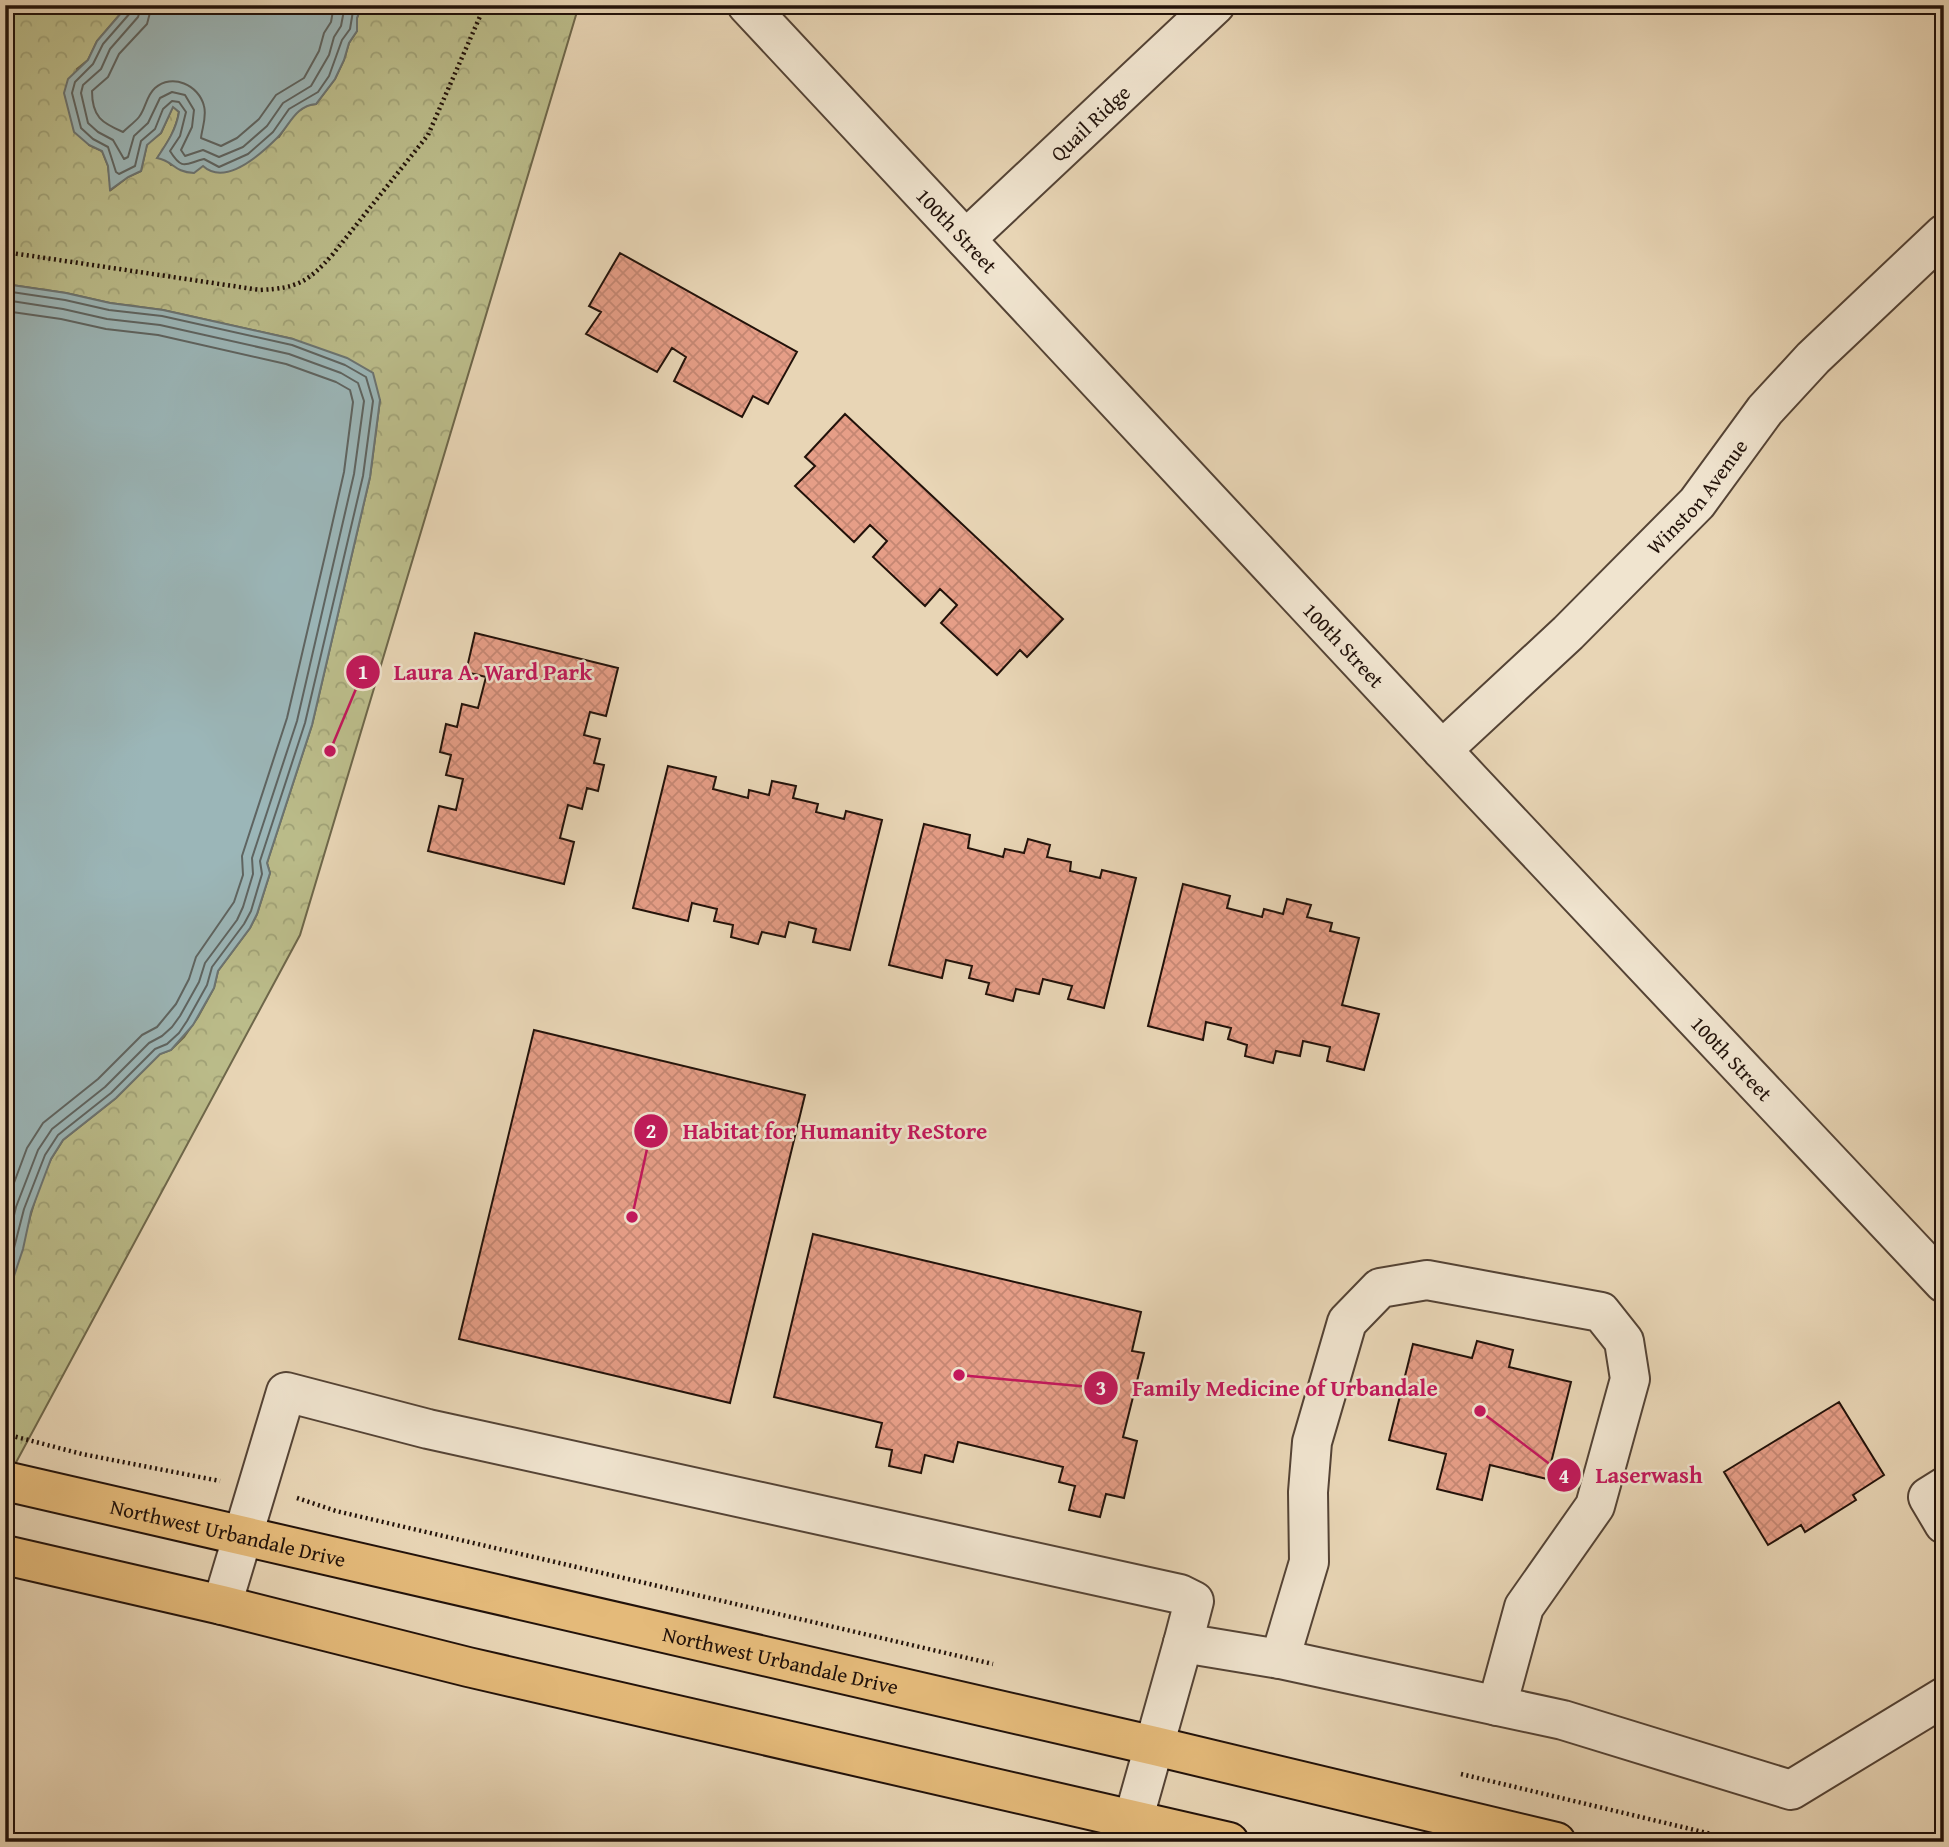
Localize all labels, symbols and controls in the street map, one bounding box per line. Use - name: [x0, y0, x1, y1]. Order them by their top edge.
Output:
- street label: Quail Ridge: [1043, 77, 1137, 168]
- street label: 100th Street: [909, 180, 1005, 280]
- street label: Winston Avenue: [1639, 432, 1755, 561]
- street label: 100th Street: [1296, 595, 1392, 695]
- callout: Laura A. Ward Park: [345, 650, 607, 694]
- text: Laura A. Ward Park: [394, 655, 593, 688]
- text: 1: [358, 656, 368, 687]
- street label: 100th Street: [1684, 1008, 1781, 1108]
- callout: Habitat for Humanity ReStore: [634, 1109, 1001, 1153]
- text: Habitat for Humanity ReStore: [683, 1114, 987, 1147]
- text: 2: [646, 1115, 656, 1146]
- callout: Family Medicine of Urbandale: [1083, 1366, 1452, 1410]
- text: Family Medicine of Urbandale: [1132, 1371, 1438, 1404]
- text: 3: [1096, 1372, 1106, 1403]
- callout: Laserwash: [1547, 1453, 1717, 1497]
- text: Laserwash: [1596, 1458, 1703, 1491]
- text: 4: [1559, 1460, 1570, 1491]
- street label: Northwest Urbandale Drive: [107, 1490, 349, 1575]
- street label: Northwest Urbandale Drive: [660, 1618, 902, 1702]

